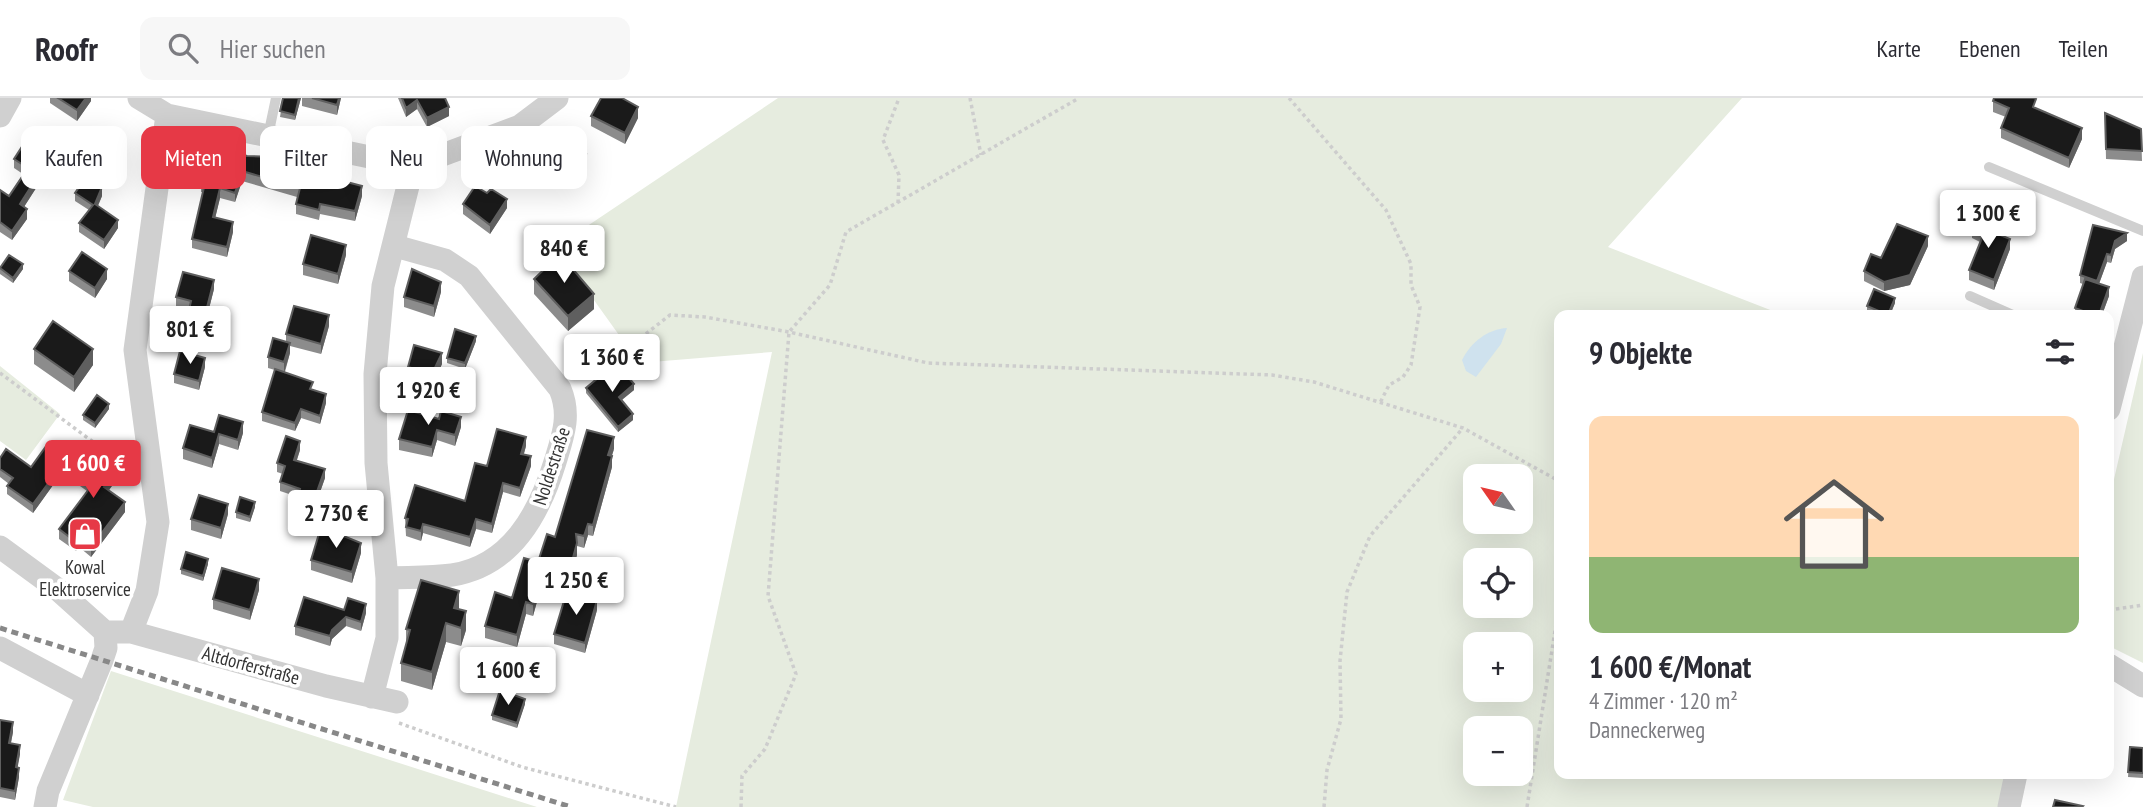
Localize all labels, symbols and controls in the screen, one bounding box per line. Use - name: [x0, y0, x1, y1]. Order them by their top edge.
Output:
- search box: [140, 17, 630, 80]
- text: Roofr: [35, 27, 98, 70]
- icon: search: [164, 29, 202, 67]
- text: Hier suchen: [220, 32, 326, 65]
- text: Karte: [1877, 33, 1921, 64]
- text: Ebenen: [1959, 33, 2021, 64]
- text: Teilen: [2059, 33, 2108, 64]
- chip: Kaufen: [21, 126, 127, 189]
- chip: Mieten: [141, 126, 246, 189]
- chip: Filter: [260, 126, 352, 189]
- chip: Neu: [366, 126, 447, 189]
- chip: Wohnung: [461, 126, 587, 189]
- pin: 1 300 €: [1923, 190, 2053, 250]
- text: 1 300 €: [1956, 198, 2020, 227]
- pin: 840 €: [515, 226, 613, 285]
- text: 840 €: [540, 233, 588, 262]
- pin: 801 €: [141, 306, 239, 366]
- text: 801 €: [166, 314, 214, 343]
- text: 9 Objekte: [1589, 333, 1693, 372]
- icon: filters: [2041, 333, 2079, 371]
- pin: 1 360 €: [547, 334, 677, 394]
- text: 1 360 €: [580, 342, 644, 371]
- pin: 1 920 €: [363, 368, 493, 427]
- text: 1 920 €: [396, 375, 460, 404]
- street label: Noldestraße: [527, 424, 575, 508]
- pin: 1 600 €: [28, 440, 158, 500]
- text: 1 600 €: [61, 448, 125, 477]
- icon: home: [1771, 461, 1897, 587]
- north arrow: [1463, 464, 1533, 534]
- map controls: [1463, 464, 1533, 786]
- pin: 2 730 €: [271, 490, 401, 550]
- text: 2 730 €: [304, 498, 368, 527]
- shop icon: Kowal Elektroservice: [66, 515, 104, 553]
- button: locate: [1463, 548, 1533, 618]
- place label: Kowal Elektroservice: [39, 555, 131, 601]
- pin: 1 250 €: [511, 558, 641, 617]
- text: 1 250 €: [544, 565, 608, 594]
- button: +: [1463, 632, 1533, 702]
- street label: Altdorferstraße: [200, 641, 302, 690]
- text: 1 600 €/Monat: [1589, 647, 1751, 686]
- pin: 1 600 €: [443, 648, 573, 707]
- text: 1 600 €: [476, 655, 540, 684]
- text: 4 Zimmer · 120 m²: [1589, 686, 1738, 715]
- text: Danneckerweg: [1589, 715, 1705, 744]
- button: −: [1463, 716, 1533, 786]

